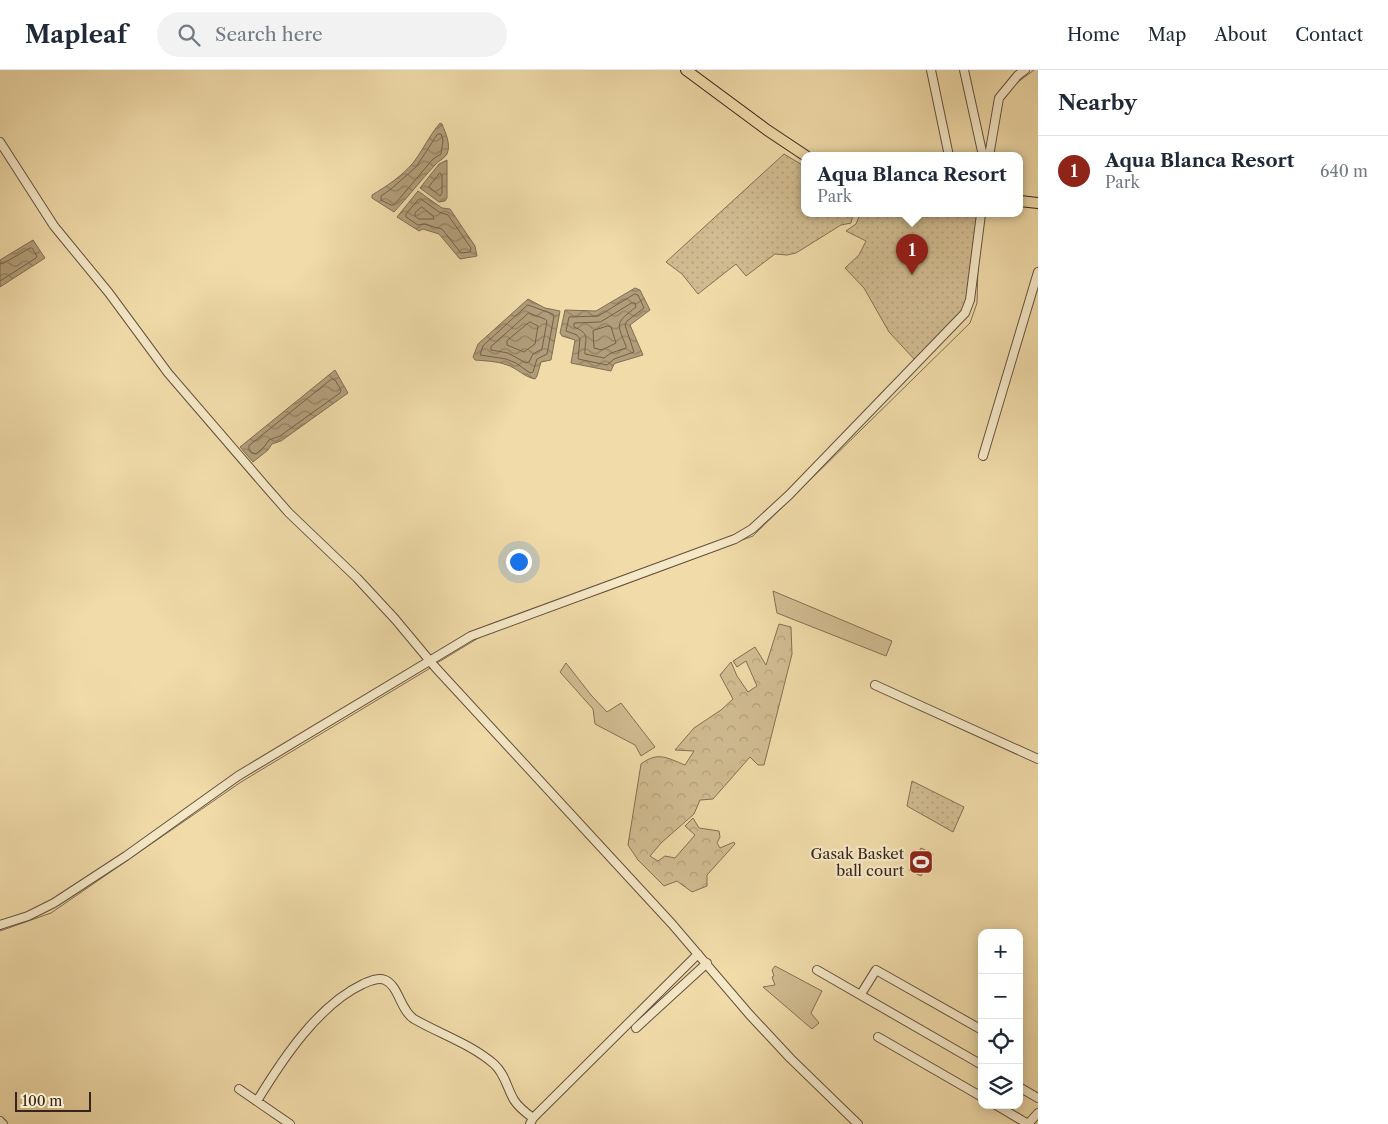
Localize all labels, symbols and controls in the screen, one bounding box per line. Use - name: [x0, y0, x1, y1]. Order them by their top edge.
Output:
- search box: [157, 12, 507, 57]
- text: Mapleaf: [25, 20, 127, 49]
- icon: search: [175, 21, 203, 49]
- text: Search here: [215, 23, 323, 46]
- text: Home: [1067, 24, 1120, 46]
- text: Map: [1148, 24, 1186, 46]
- text: About: [1214, 24, 1267, 46]
- text: Contact: [1295, 24, 1363, 46]
- text: Nearby: [1058, 90, 1137, 115]
- text: Aqua Blanca Resort: [1105, 149, 1294, 172]
- popup: [801, 152, 1023, 217]
- text: 1: [1070, 161, 1078, 181]
- text: 640 m: [1320, 161, 1368, 181]
- text: Aqua Blanca Resort: [817, 163, 1007, 186]
- text: Park: [1105, 172, 1140, 192]
- text: Park: [817, 186, 852, 206]
- pin: 1: [896, 234, 928, 275]
- your location: [506, 549, 532, 575]
- place label: Gasak Basket ball court: [810, 844, 905, 880]
- sports icon: Gasak Basket ball court: [908, 849, 934, 875]
- map controls: [978, 929, 1023, 1109]
- button: +: [978, 929, 1023, 974]
- button: −: [978, 974, 1023, 1019]
- button: locate: [978, 1019, 1023, 1064]
- button: layers: [978, 1064, 1023, 1109]
- scale bar: [15, 1089, 91, 1112]
- text: 100 m: [22, 1092, 62, 1110]

